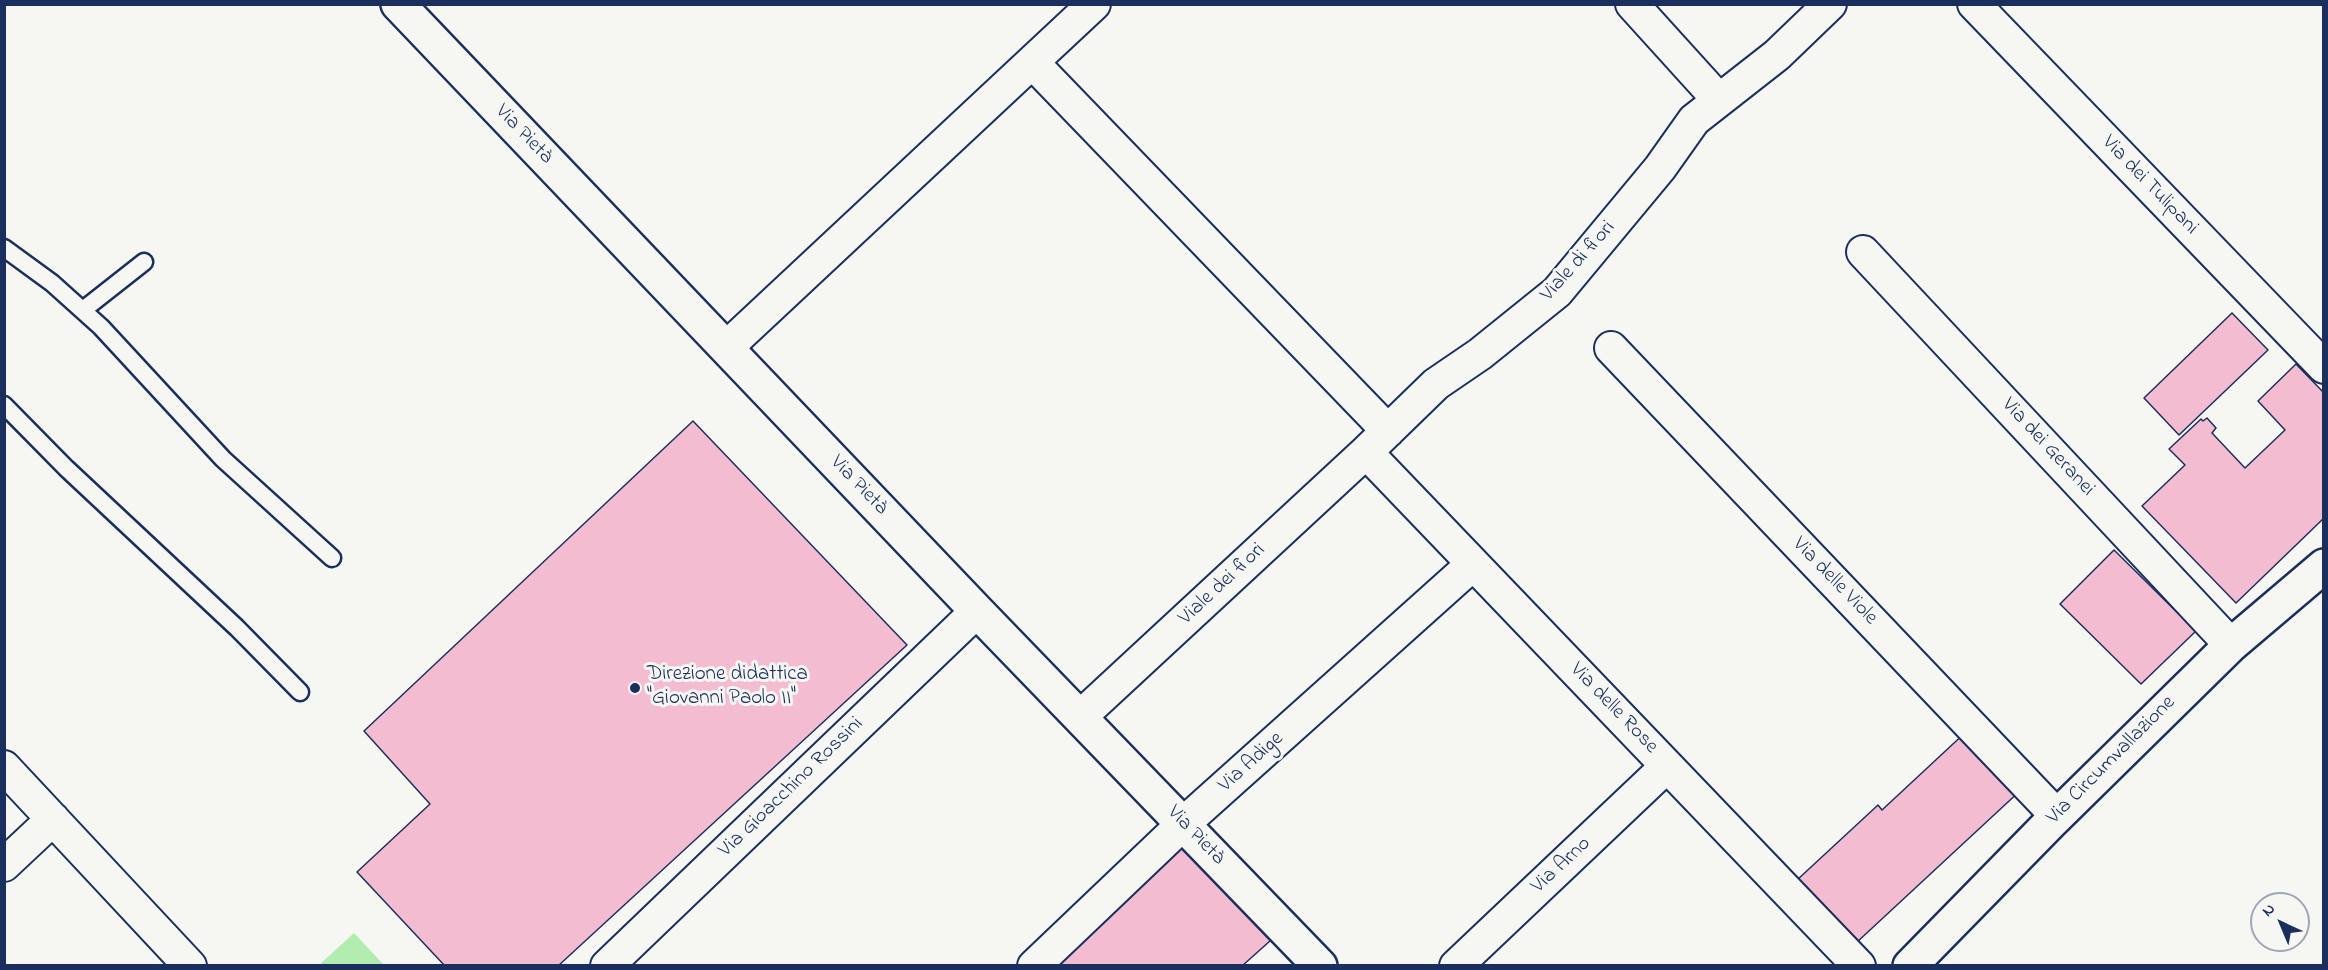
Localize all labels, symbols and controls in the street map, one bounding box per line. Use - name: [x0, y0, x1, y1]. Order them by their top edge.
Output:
- street label: Via Pietà: [489, 100, 557, 170]
- street label: Via dei Tulipani: [2095, 131, 2203, 241]
- street label: Viale di fiori: [1536, 216, 1622, 308]
- street label: Via dei Geranei: [1995, 394, 2099, 502]
- street label: Via Pietà: [824, 451, 892, 521]
- street label: Via delle Viole: [1786, 533, 1882, 631]
- street label: Viale dei fiori: [1174, 539, 1272, 631]
- street label: Via delle Rose: [1563, 658, 1663, 760]
- place label: Direzione didattica "Giovanni Paolo II": [647, 663, 808, 713]
- marker: Direzione didattica "Giovanni Paolo II": [628, 681, 642, 695]
- street label: Via Circumvallazione: [2042, 691, 2182, 831]
- street label: Via Gioacchino Rossini: [714, 713, 870, 863]
- street label: Via Adige: [1214, 727, 1290, 799]
- street label: Via Pietà: [1161, 801, 1229, 871]
- street label: Via Arno: [1527, 832, 1597, 900]
- north arrow: [2250, 892, 2310, 952]
- text: N: [2257, 898, 2281, 923]

